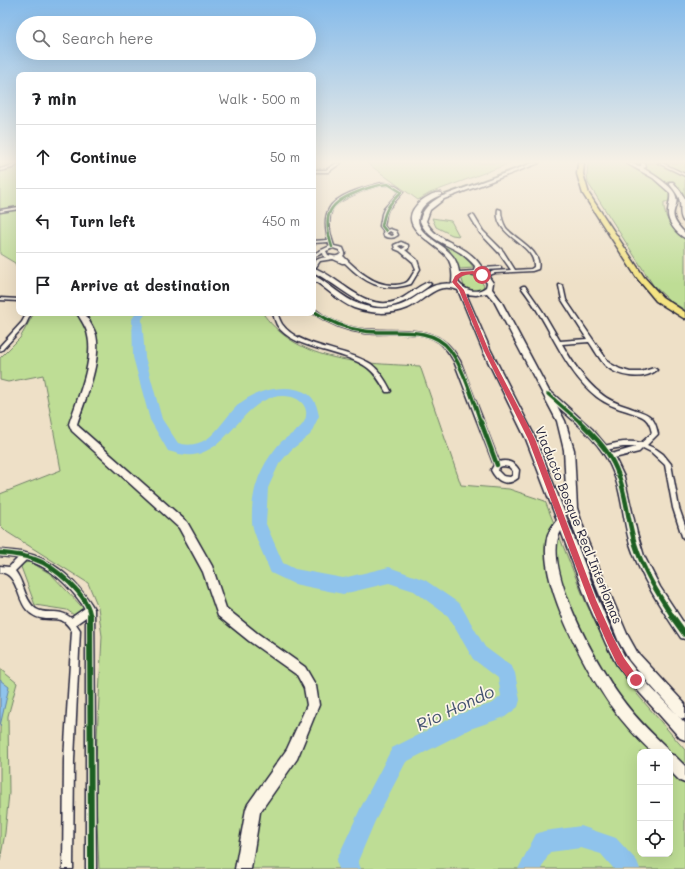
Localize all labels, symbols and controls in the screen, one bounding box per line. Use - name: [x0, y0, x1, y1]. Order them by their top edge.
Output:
- search box: [16, 16, 316, 60]
- icon: search: [30, 27, 52, 49]
- text: Search here: [62, 28, 153, 48]
- text: 7 min: [32, 87, 77, 109]
- text: Walk · 500 m: [218, 90, 300, 107]
- icon: ahead: [32, 146, 54, 168]
- text: Continue: [70, 147, 137, 167]
- text: 50 m: [270, 148, 300, 165]
- icon: left: [32, 210, 54, 232]
- text: Turn left: [70, 211, 135, 231]
- text: 450 m: [262, 212, 300, 229]
- route start: [473, 266, 491, 284]
- icon: arrive: [32, 274, 54, 296]
- text: Arrive at destination: [70, 275, 230, 295]
- street label: Viaducto Bosque Real Interlomas: [532, 424, 627, 626]
- route end: [627, 671, 645, 689]
- water label: Rio Hondo: [412, 679, 497, 735]
- map controls: [637, 749, 673, 857]
- button: +: [637, 749, 673, 785]
- button: −: [637, 785, 673, 821]
- button: locate: [637, 821, 673, 857]

